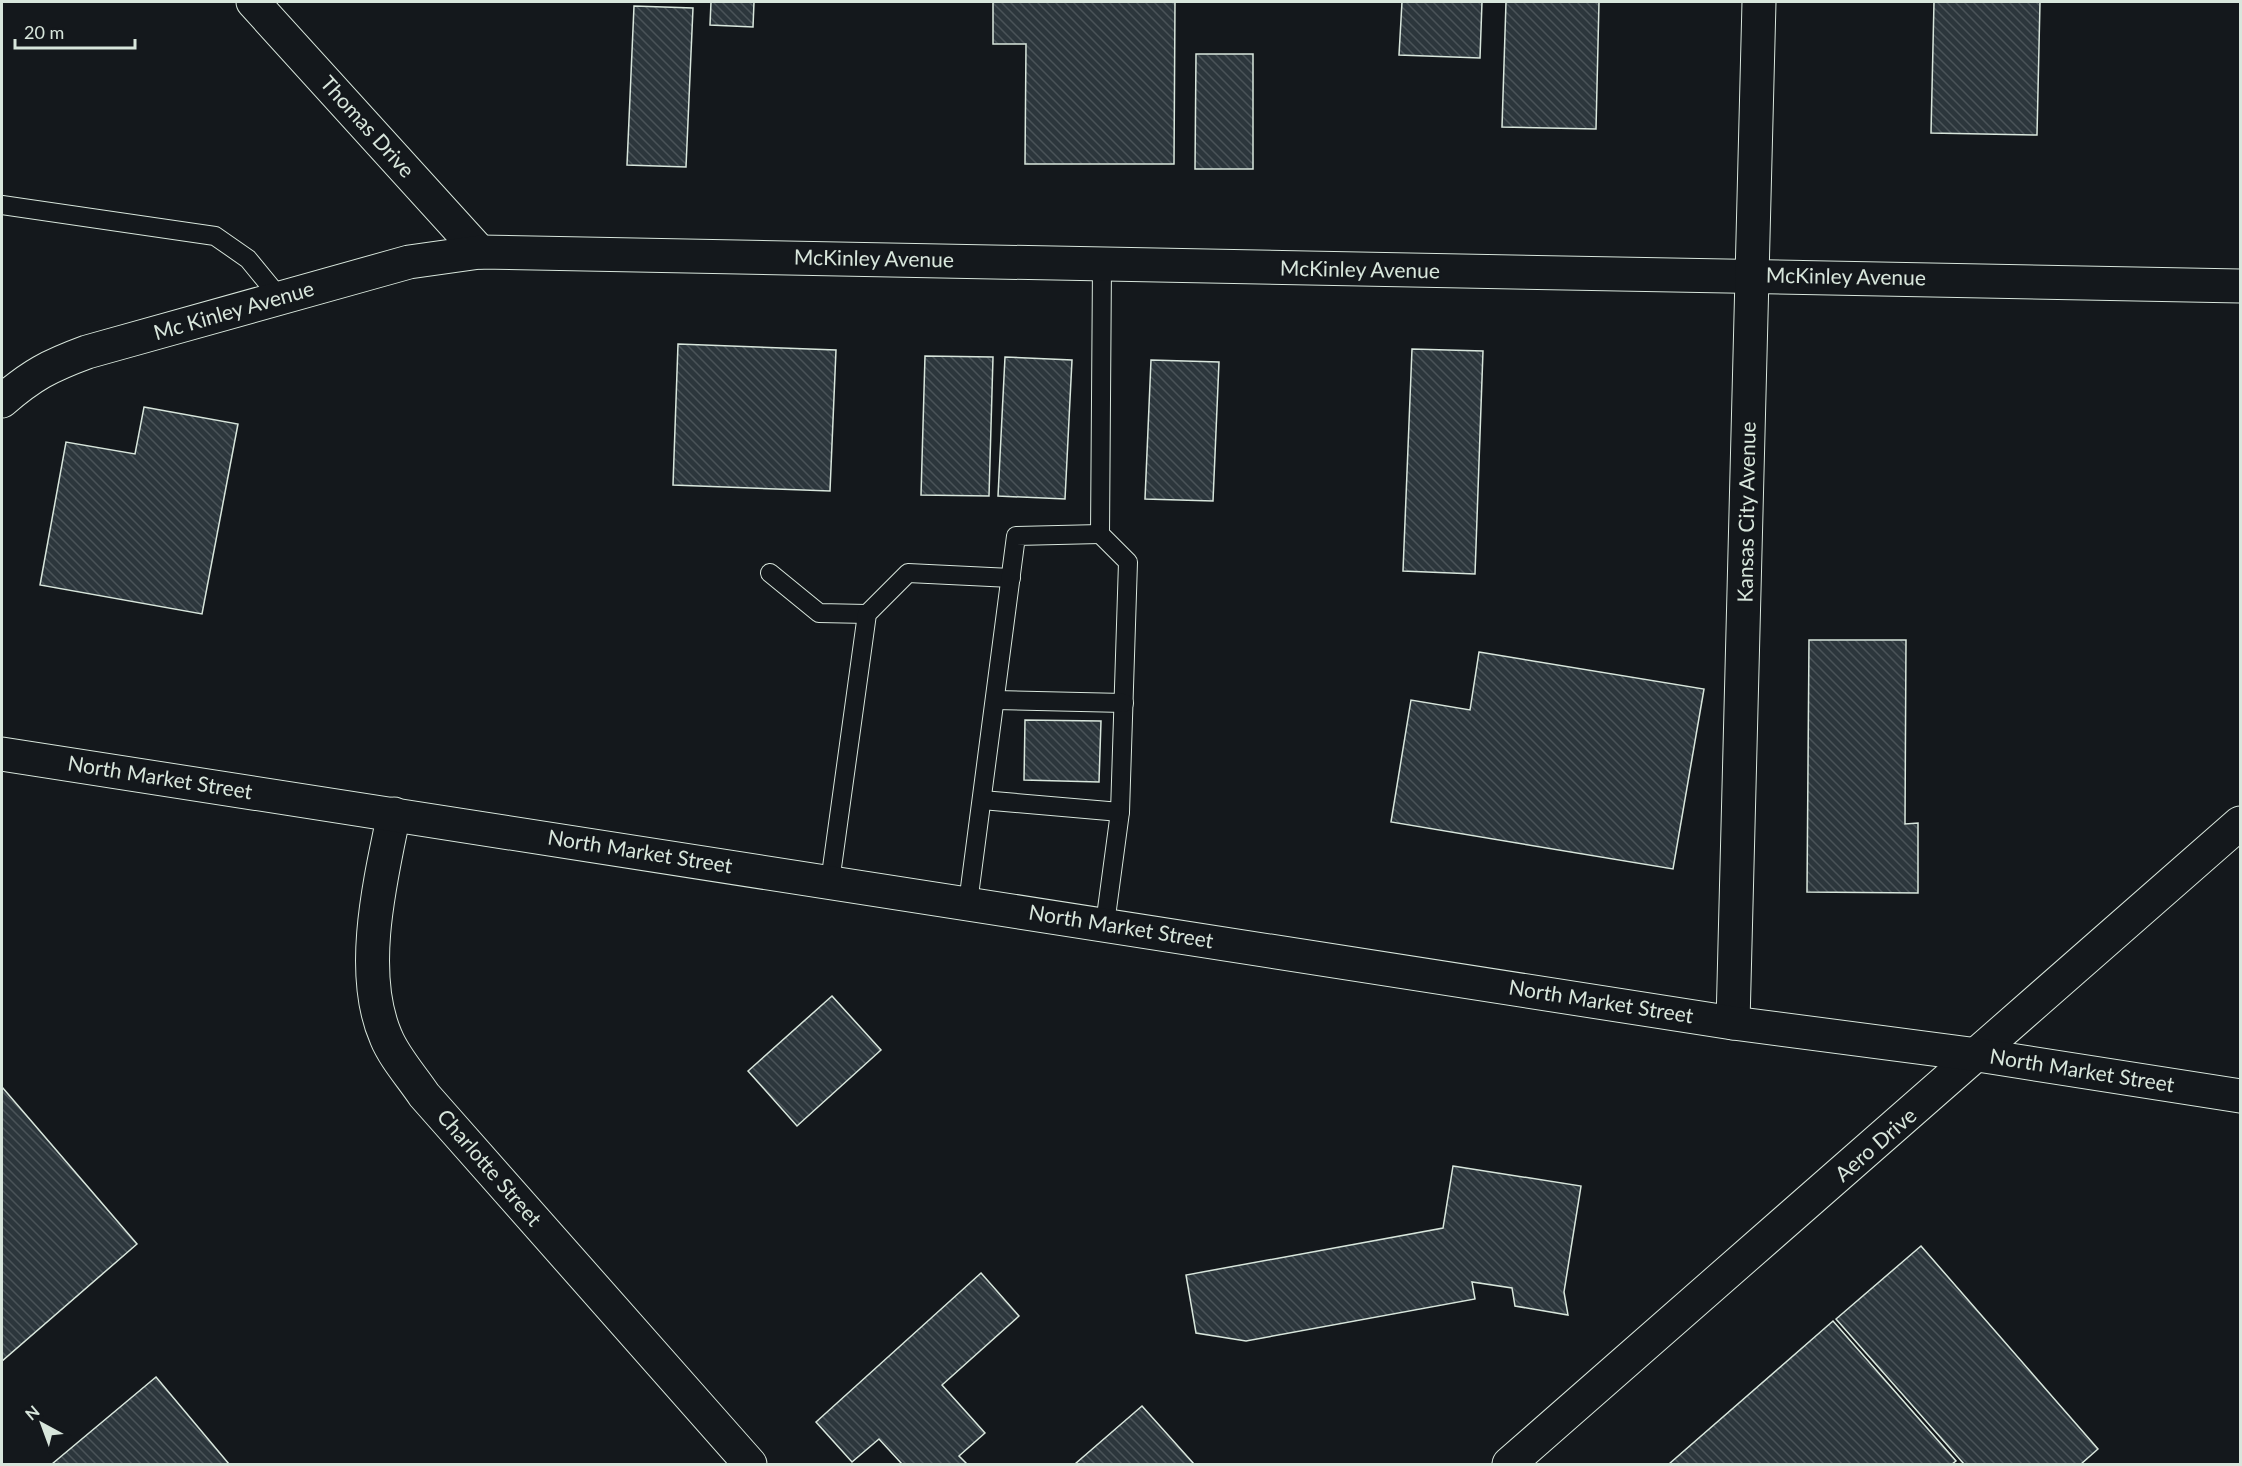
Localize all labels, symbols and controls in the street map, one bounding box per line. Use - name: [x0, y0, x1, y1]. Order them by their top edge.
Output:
- scale bar: [15, 12, 135, 50]
- text: 20 m: [24, 21, 64, 43]
- street label: Thomas Drive: [316, 70, 420, 182]
- street label: McKinley Avenue: [794, 244, 954, 271]
- street label: McKinley Avenue: [1280, 255, 1440, 282]
- street label: McKinley Avenue: [1766, 262, 1926, 289]
- street label: Mc Kinley Avenue: [151, 275, 317, 344]
- street label: Kansas City Avenue: [1731, 421, 1760, 603]
- street label: North Market Street: [66, 750, 255, 804]
- street label: North Market Street: [546, 824, 735, 878]
- street label: North Market Street: [1027, 899, 1216, 953]
- street label: North Market Street: [1507, 974, 1696, 1028]
- street label: North Market Street: [1988, 1043, 2177, 1097]
- street label: Aero Drive: [1829, 1102, 1921, 1186]
- street label: Charlotte Street: [433, 1104, 548, 1231]
- north arrow: [12, 1394, 72, 1454]
- text: N: [21, 1401, 43, 1424]

